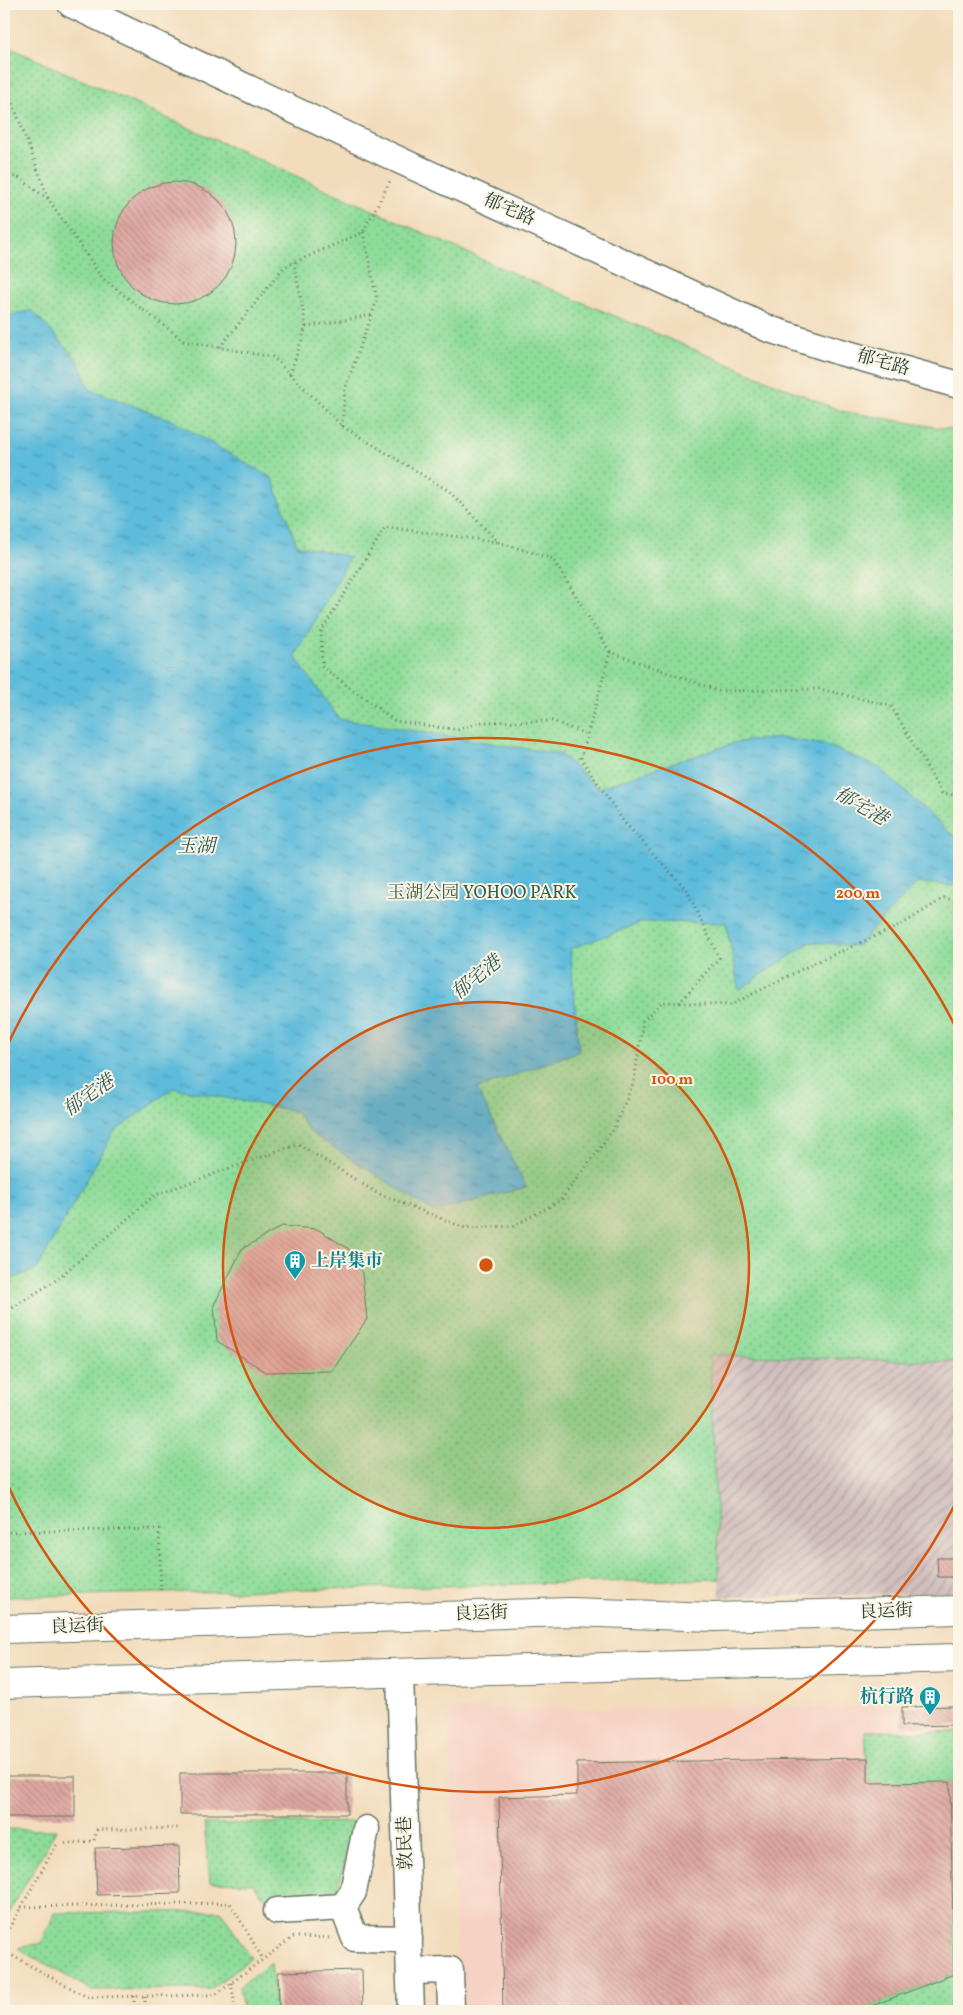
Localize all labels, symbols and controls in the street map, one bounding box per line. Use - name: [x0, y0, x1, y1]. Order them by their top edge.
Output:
- street label: 郁宅路: [479, 188, 539, 232]
- street label: 郁宅路: [854, 344, 912, 382]
- water label: 郁宅港: [830, 781, 895, 834]
- water label: 玉湖: [177, 834, 218, 860]
- park label: 玉湖公园 YOHOO PARK: [387, 881, 577, 906]
- text: 200 m: [836, 884, 880, 905]
- water label: 郁宅港: [447, 948, 510, 1006]
- water label: 郁宅港: [58, 1067, 122, 1123]
- text: 100 m: [651, 1070, 694, 1091]
- building icon: 上岸集市: [283, 1249, 307, 1280]
- place label: 上岸集市: [311, 1249, 383, 1274]
- centre of rings: [477, 1256, 495, 1274]
- street label: 良运街: [859, 1599, 913, 1625]
- street label: 良运街: [454, 1601, 508, 1627]
- street label: 良运街: [50, 1614, 104, 1640]
- place label: 杭行路: [860, 1685, 914, 1710]
- building icon: 杭行路: [918, 1685, 942, 1716]
- street label: 敦民巷: [393, 1816, 419, 1870]

